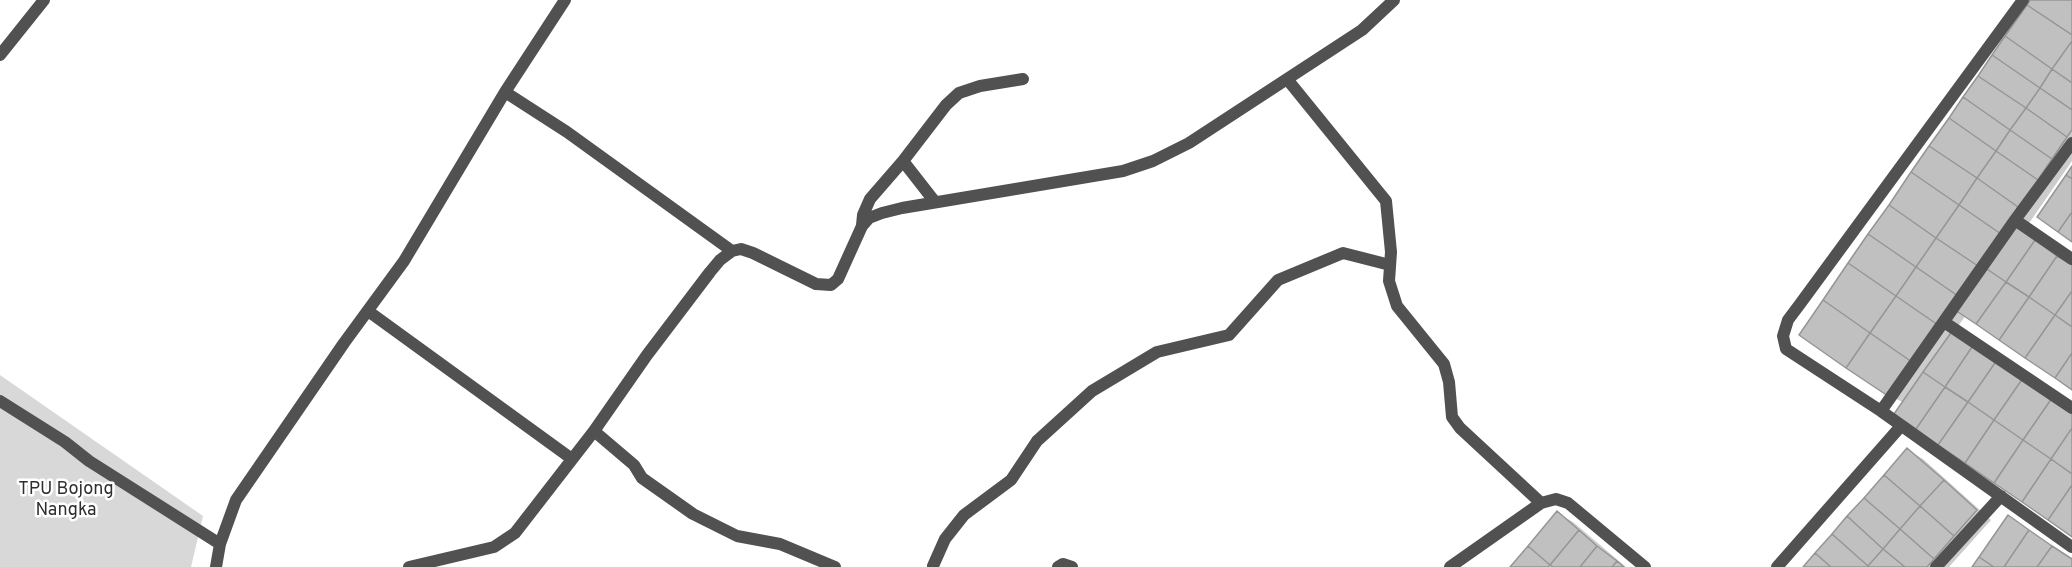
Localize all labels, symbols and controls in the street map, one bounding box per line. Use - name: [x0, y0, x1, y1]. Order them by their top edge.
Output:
- park label: TPU Bojong Nangka: [18, 479, 114, 522]

